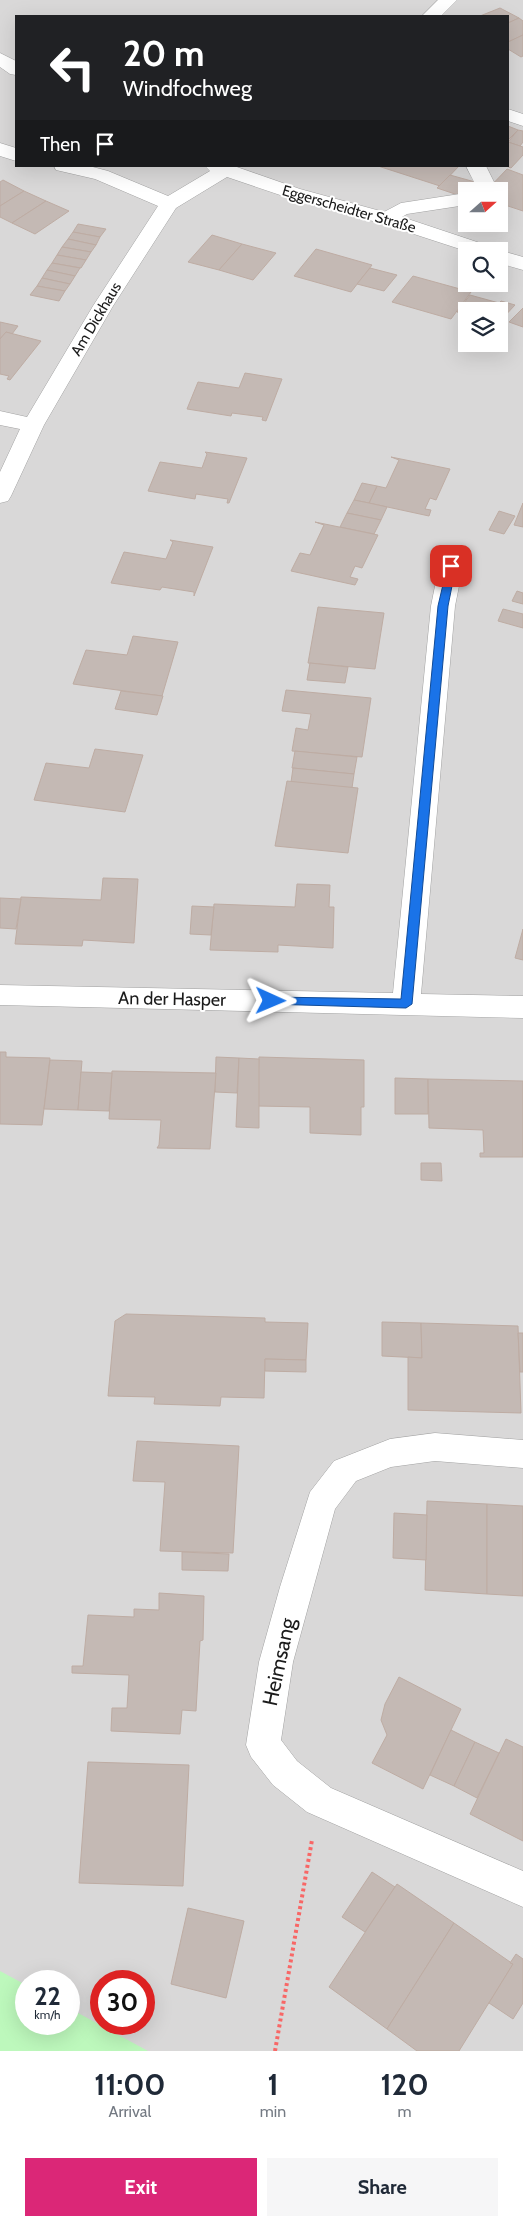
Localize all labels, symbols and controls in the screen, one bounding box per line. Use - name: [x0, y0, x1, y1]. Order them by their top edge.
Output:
- text: 20 m: [123, 32, 205, 75]
- icon: left: [40, 35, 105, 100]
- text: Windfochweg: [123, 75, 252, 102]
- icon: arrive: [91, 130, 119, 158]
- text: Then: [40, 133, 81, 156]
- street label: Eggerscheidter Straße: [280, 181, 418, 237]
- north arrow: [458, 182, 508, 232]
- map controls: [458, 182, 508, 352]
- button: search: [458, 242, 508, 292]
- street label: Am Dickhaus: [67, 279, 125, 359]
- button: layers: [458, 302, 508, 352]
- pin: [430, 545, 472, 587]
- icon: arrive: [437, 552, 465, 580]
- position arrow: [244, 974, 296, 1026]
- street label: An der Hasper: [118, 987, 226, 1011]
- street label: Heimsang: [257, 1615, 300, 1708]
- speed limit sign: 30: [90, 1970, 155, 2035]
- text: 22: [34, 1981, 61, 2011]
- text: km/h: [34, 2007, 61, 2022]
- text: 11:00: [94, 2066, 166, 2103]
- text: 1: [267, 2066, 279, 2103]
- text: 120: [381, 2066, 429, 2103]
- text: Arrival: [109, 2102, 151, 2121]
- text: min: [260, 2102, 286, 2121]
- text: m: [398, 2102, 412, 2121]
- button: Exit: [25, 2158, 257, 2216]
- button: Share: [267, 2158, 498, 2216]

